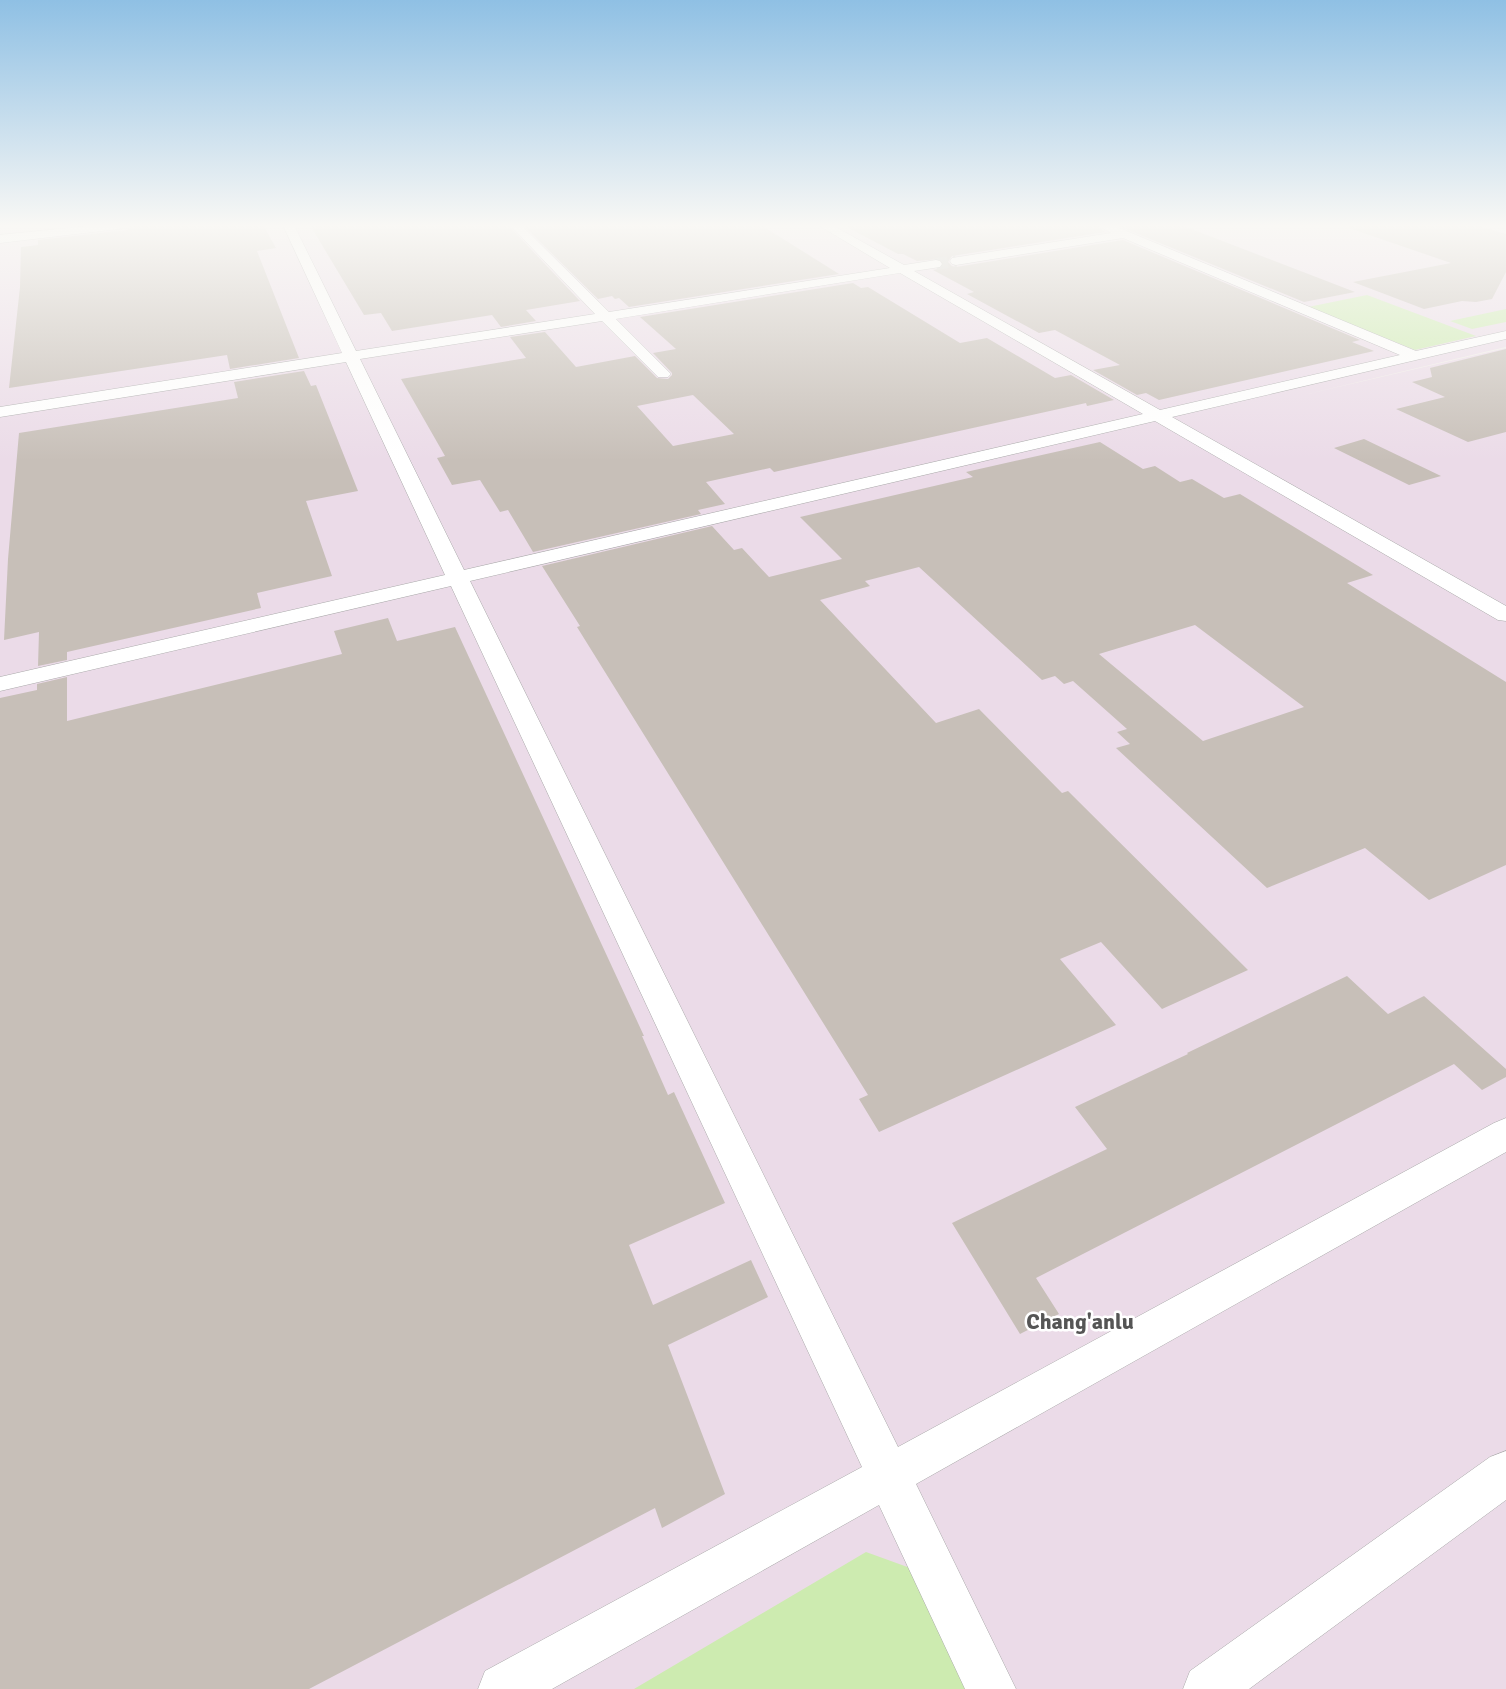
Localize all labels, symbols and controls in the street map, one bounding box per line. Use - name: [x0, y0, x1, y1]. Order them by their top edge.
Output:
- district label: Chang'anlu: [1026, 1308, 1134, 1335]

